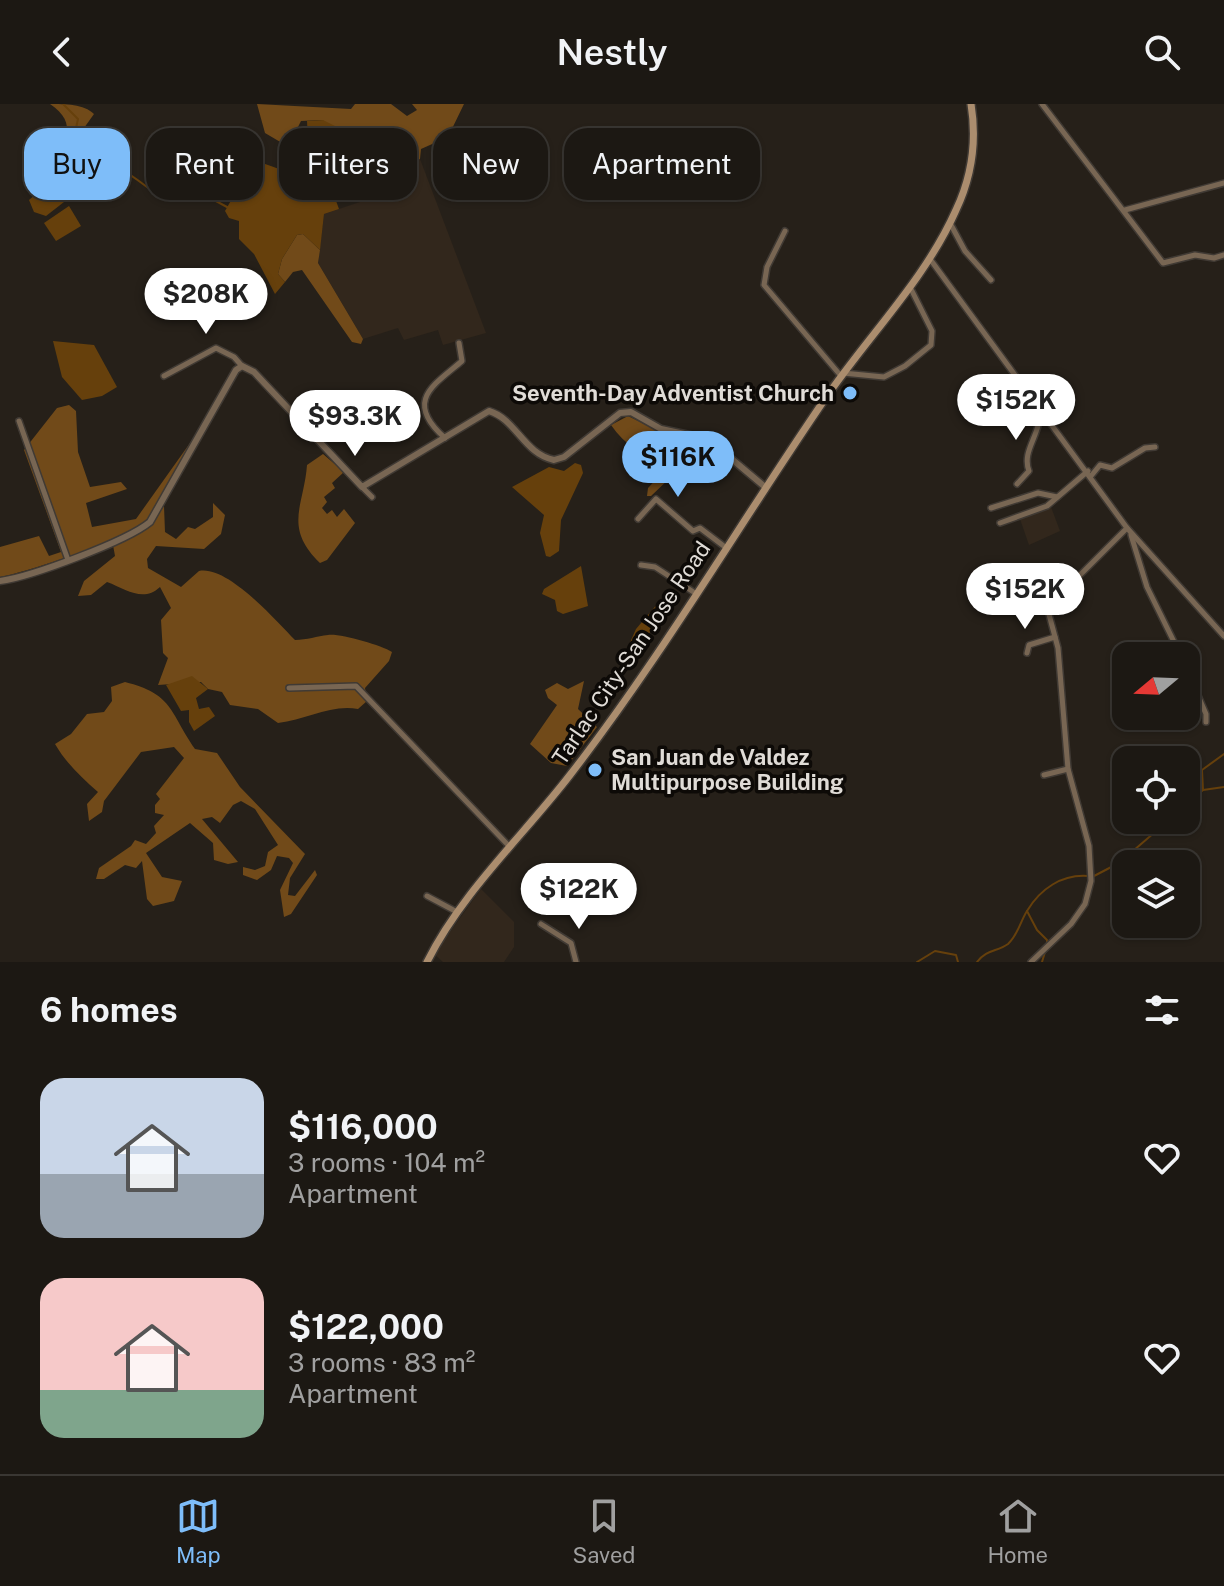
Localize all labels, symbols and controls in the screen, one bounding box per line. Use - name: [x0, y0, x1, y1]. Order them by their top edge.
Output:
- icon: back: [40, 30, 84, 74]
- icon: search: [1140, 30, 1184, 74]
- text: Nestly: [556, 31, 668, 73]
- chip: Buy: [24, 128, 130, 200]
- chip: Rent: [146, 128, 263, 200]
- chip: Filters: [279, 128, 417, 200]
- chip: New: [433, 128, 548, 200]
- chip: Apartment: [564, 128, 760, 200]
- pin: $208K: [150, 268, 262, 336]
- text: $208K: [163, 278, 249, 309]
- pin: $152K: [960, 374, 1072, 442]
- place label: Seventh-Day Adventist Church: [512, 380, 834, 406]
- marker: Seventh-Day Adventist Church: [841, 384, 859, 402]
- text: $152K: [975, 384, 1057, 415]
- pin: $93.3K: [290, 390, 420, 458]
- text: $93.3K: [308, 400, 402, 431]
- pin: $116K: [622, 431, 734, 499]
- text: $116K: [640, 441, 716, 472]
- street label: Tarlac City-San Jose Road: [546, 536, 716, 770]
- pin: $152K: [969, 563, 1081, 631]
- text: $152K: [984, 573, 1066, 604]
- north arrow: [1112, 642, 1200, 730]
- map controls: [1112, 642, 1200, 938]
- place label: San Juan de Valdez Multipurpose Building: [611, 744, 844, 795]
- button: locate: [1112, 746, 1200, 834]
- marker: San Juan de Valdez Multipurpose Building: [586, 761, 604, 779]
- button: layers: [1112, 850, 1200, 938]
- pin: $122K: [523, 863, 635, 931]
- text: $122K: [539, 873, 619, 904]
- icon: filters: [1140, 988, 1184, 1032]
- text: 6 homes: [40, 990, 178, 1030]
- text: $116,000: [288, 1107, 438, 1147]
- icon: home: [104, 1110, 200, 1206]
- icon: heart: [1140, 1136, 1184, 1180]
- text: 3 rooms · 104 m²: [288, 1147, 485, 1178]
- text: Apartment: [288, 1178, 418, 1209]
- text: $122,000: [288, 1307, 444, 1347]
- icon: home: [104, 1310, 200, 1406]
- icon: heart: [1140, 1336, 1184, 1380]
- text: 3 rooms · 83 m²: [288, 1347, 475, 1378]
- text: Apartment: [288, 1378, 418, 1409]
- tab: Map: [176, 1494, 221, 1568]
- tab: Saved: [573, 1494, 635, 1568]
- tab: Home: [987, 1494, 1048, 1568]

